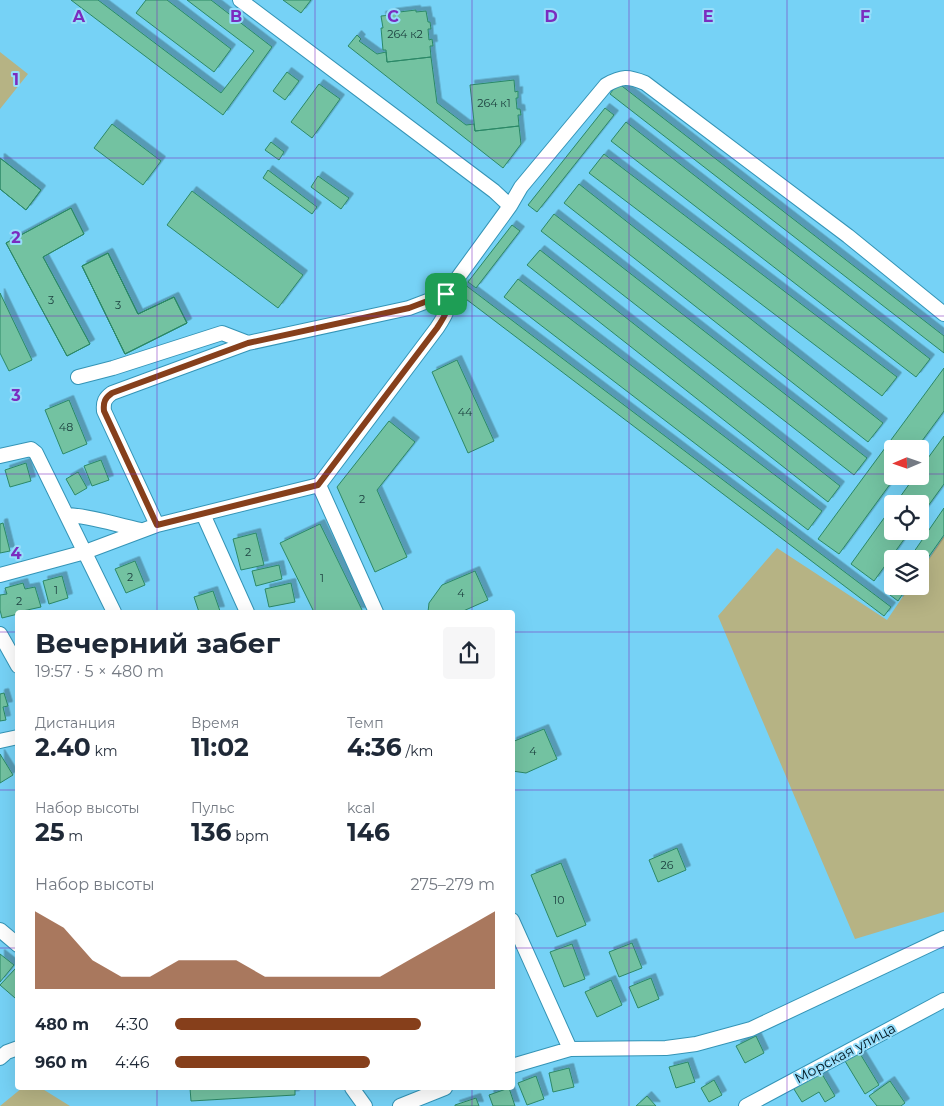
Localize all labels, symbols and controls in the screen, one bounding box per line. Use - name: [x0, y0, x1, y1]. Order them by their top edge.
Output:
- text: A: [72, 7, 86, 26]
- text: B: [230, 7, 242, 26]
- text: C: [387, 7, 399, 26]
- text: D: [544, 7, 558, 26]
- text: E: [703, 7, 713, 26]
- text: F: [860, 7, 870, 26]
- house number: 264 к2: [387, 27, 423, 41]
- text: 1: [13, 70, 19, 89]
- house number: 264 к1: [477, 96, 511, 110]
- text: 2: [11, 228, 21, 247]
- pin: [425, 273, 467, 315]
- icon: arrive: [432, 280, 460, 308]
- house number: 3: [48, 293, 54, 307]
- house number: 3: [115, 298, 121, 312]
- text: 3: [10, 386, 21, 405]
- house number: 44: [458, 405, 473, 419]
- house number: 48: [59, 420, 73, 434]
- north arrow: [884, 440, 929, 485]
- map controls: [884, 440, 929, 595]
- house number: 2: [359, 492, 365, 506]
- button: locate: [884, 495, 929, 540]
- text: 4: [10, 544, 22, 563]
- house number: 2: [245, 545, 251, 559]
- button: layers: [884, 550, 929, 595]
- house number: 2: [127, 570, 133, 584]
- house number: 1: [320, 571, 324, 585]
- house number: 1: [54, 583, 58, 597]
- house number: 4: [457, 586, 465, 600]
- house number: 2: [16, 594, 22, 608]
- text: Вечерний забег: [35, 626, 280, 660]
- button: share: [443, 627, 495, 679]
- text: 19:57 · 5 × 480 m: [35, 662, 164, 681]
- text: Дистанция: [35, 714, 115, 732]
- text: Время: [191, 714, 239, 732]
- text: Темп: [347, 714, 384, 732]
- text: 2.40: [35, 732, 91, 762]
- text: 11:02: [191, 732, 249, 762]
- text: 4:36: [347, 732, 402, 762]
- text: km: [91, 742, 118, 760]
- text: /km: [402, 742, 433, 760]
- house number: 4: [529, 744, 537, 758]
- text: Набор высоты: [35, 799, 140, 817]
- text: Пульс: [191, 799, 235, 817]
- text: kcal: [347, 799, 375, 817]
- text: 25: [35, 817, 65, 847]
- text: 136: [191, 817, 232, 847]
- text: 146: [347, 817, 390, 847]
- text: m: [65, 827, 83, 845]
- text: bpm: [232, 827, 269, 845]
- house number: 26: [661, 858, 674, 872]
- text: Набор высоты: [35, 875, 155, 894]
- text: 275–279 m: [411, 875, 495, 894]
- house number: 10: [553, 893, 565, 907]
- text: 480 m: [35, 1015, 89, 1034]
- text: 4:30: [115, 1015, 149, 1034]
- street label: Морская улица: [791, 1019, 899, 1087]
- text: 960 m: [35, 1053, 88, 1072]
- text: 4:46: [115, 1053, 149, 1072]

